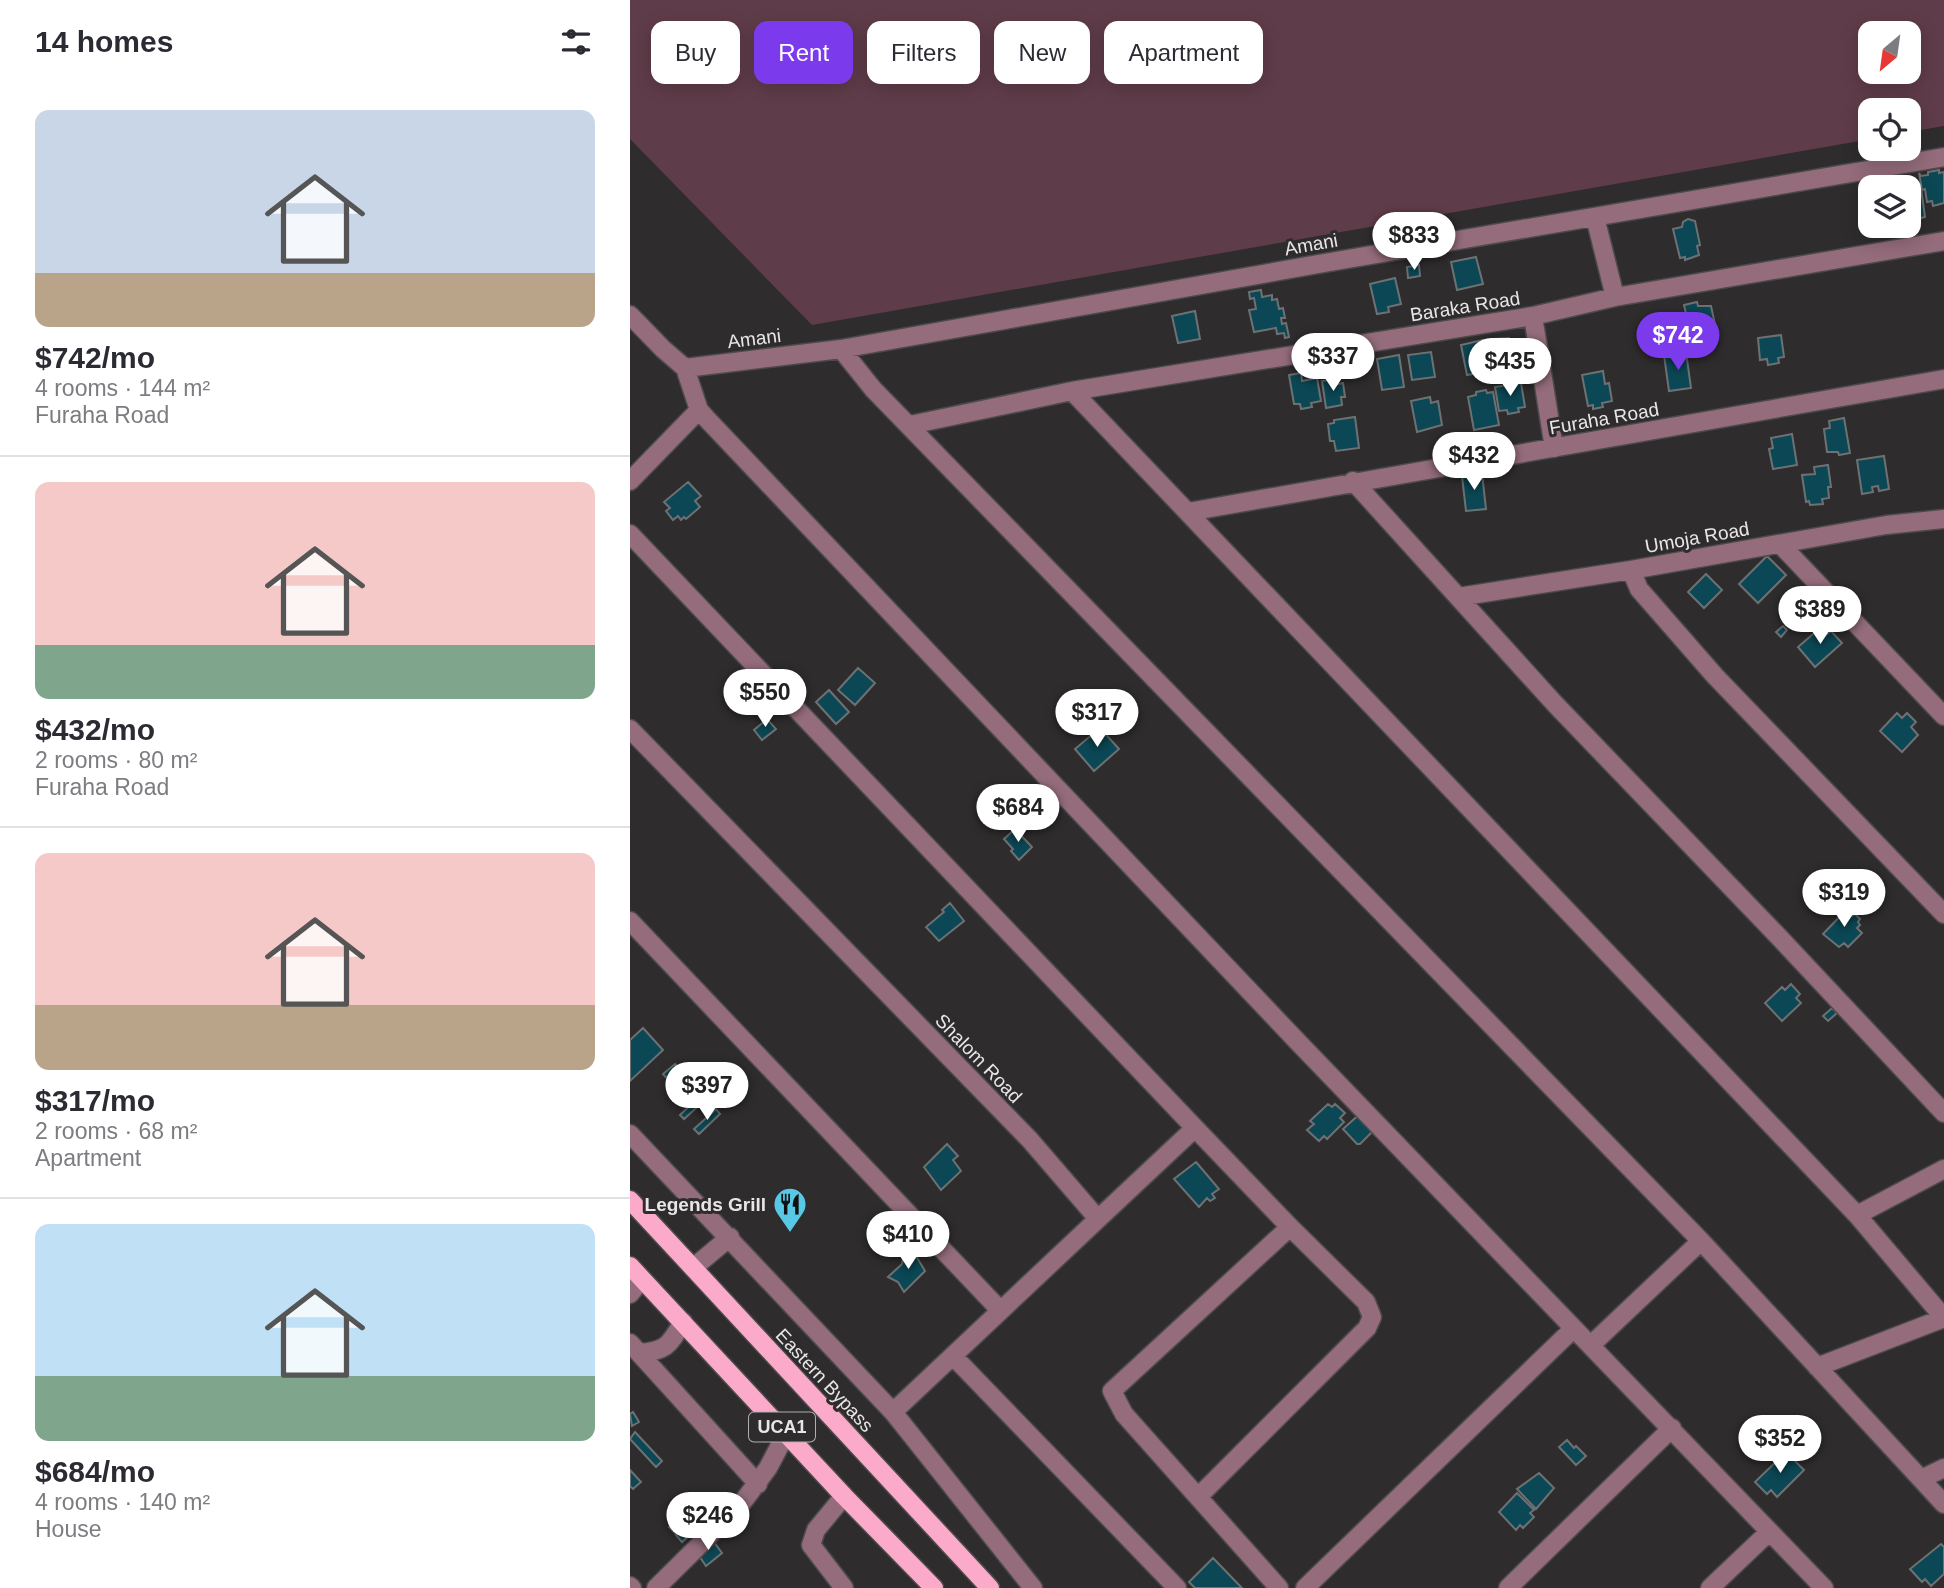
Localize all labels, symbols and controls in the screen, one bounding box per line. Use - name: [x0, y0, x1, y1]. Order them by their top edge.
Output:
- chip: Buy: [651, 21, 740, 84]
- chip: Rent: [754, 21, 853, 84]
- chip: Filters: [867, 21, 980, 84]
- chip: New: [994, 21, 1090, 84]
- chip: Apartment: [1104, 21, 1263, 84]
- north arrow: [1858, 21, 1922, 84]
- map controls: [1858, 21, 1921, 238]
- icon: filters: [557, 23, 595, 61]
- text: 14 homes: [35, 25, 173, 58]
- button: locate: [1858, 98, 1921, 161]
- icon: home: [252, 156, 378, 282]
- button: layers: [1858, 175, 1921, 238]
- pin: $833: [1373, 212, 1455, 272]
- text: $833: [1388, 222, 1440, 248]
- street label: Amani: [1283, 229, 1339, 260]
- street label: Baraka Road: [1409, 287, 1521, 326]
- pin: $742: [1637, 312, 1719, 372]
- text: $742: [1652, 322, 1704, 348]
- street label: Amani: [726, 325, 782, 352]
- pin: $337: [1292, 334, 1374, 393]
- pin: $435: [1469, 338, 1551, 398]
- text: $742/mo: [35, 341, 155, 374]
- text: $337: [1307, 343, 1359, 369]
- text: $435: [1484, 348, 1536, 374]
- text: 4 rooms · 144 m²: [35, 375, 210, 401]
- street label: Furaha Road: [1548, 399, 1661, 438]
- text: Furaha Road: [35, 402, 169, 428]
- pin: $432: [1433, 433, 1515, 492]
- text: $432: [1448, 442, 1500, 468]
- street label: Umoja Road: [1643, 518, 1751, 557]
- icon: home: [252, 528, 378, 654]
- pin: $389: [1779, 586, 1861, 646]
- text: $389: [1794, 596, 1846, 622]
- pin: $550: [724, 670, 806, 729]
- text: $550: [739, 679, 791, 705]
- pin: $317: [1056, 690, 1138, 749]
- text: $317: [1071, 699, 1123, 725]
- text: $432/mo: [35, 713, 155, 746]
- text: 2 rooms · 80 m²: [35, 747, 197, 773]
- text: Furaha Road: [35, 774, 169, 800]
- pin: $684: [977, 784, 1059, 844]
- text: $684: [992, 794, 1044, 820]
- pin: $319: [1803, 870, 1885, 929]
- text: $319: [1818, 879, 1870, 905]
- icon: home: [252, 899, 378, 1025]
- street label: Shalom Road: [931, 1010, 1026, 1107]
- pin: $397: [666, 1062, 748, 1122]
- text: $397: [681, 1072, 733, 1098]
- text: $317/mo: [35, 1084, 155, 1117]
- text: 2 rooms · 68 m²: [35, 1118, 197, 1144]
- text: Apartment: [35, 1145, 141, 1171]
- restaurant icon: Legends Grill: [771, 1185, 809, 1234]
- place label: Legends Grill: [645, 1194, 766, 1215]
- pin: $410: [867, 1212, 949, 1271]
- text: $410: [882, 1221, 934, 1247]
- icon: home: [252, 1270, 378, 1396]
- street label: Eastern Bypass: [772, 1325, 878, 1436]
- road number: UCA1: [749, 1412, 815, 1442]
- pin: $352: [1739, 1416, 1821, 1475]
- text: $352: [1754, 1425, 1806, 1451]
- text: $684/mo: [35, 1455, 155, 1488]
- text: 4 rooms · 140 m²: [35, 1489, 210, 1515]
- pin: $246: [667, 1492, 749, 1552]
- text: $246: [682, 1502, 734, 1528]
- text: House: [35, 1516, 101, 1542]

